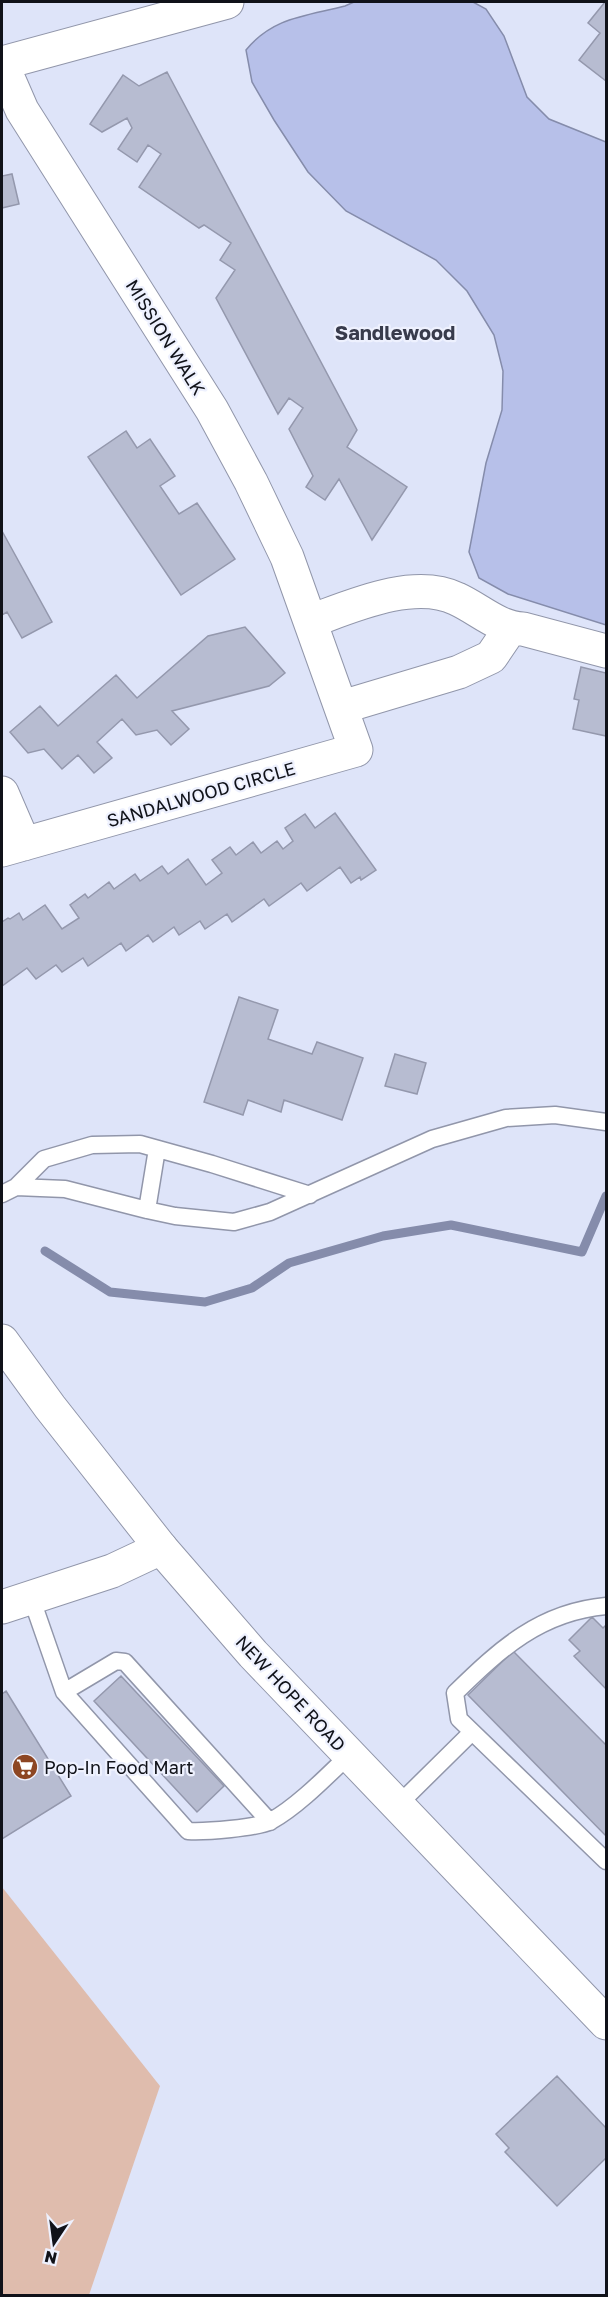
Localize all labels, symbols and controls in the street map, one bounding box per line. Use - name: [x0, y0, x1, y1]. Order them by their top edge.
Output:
- street label: MISSION WALK: [122, 275, 210, 399]
- district label: Sandlewood: [335, 320, 455, 344]
- street label: SANDALWOOD CIRCLE: [104, 757, 298, 831]
- street label: NEW HOPE ROAD: [232, 1630, 350, 1756]
- supermarket icon: Pop-In Food Mart: [10, 1752, 40, 1782]
- place label: Pop-In Food Mart: [44, 1756, 193, 1778]
- north arrow: [24, 2213, 84, 2273]
- text: N: [42, 2247, 59, 2269]

